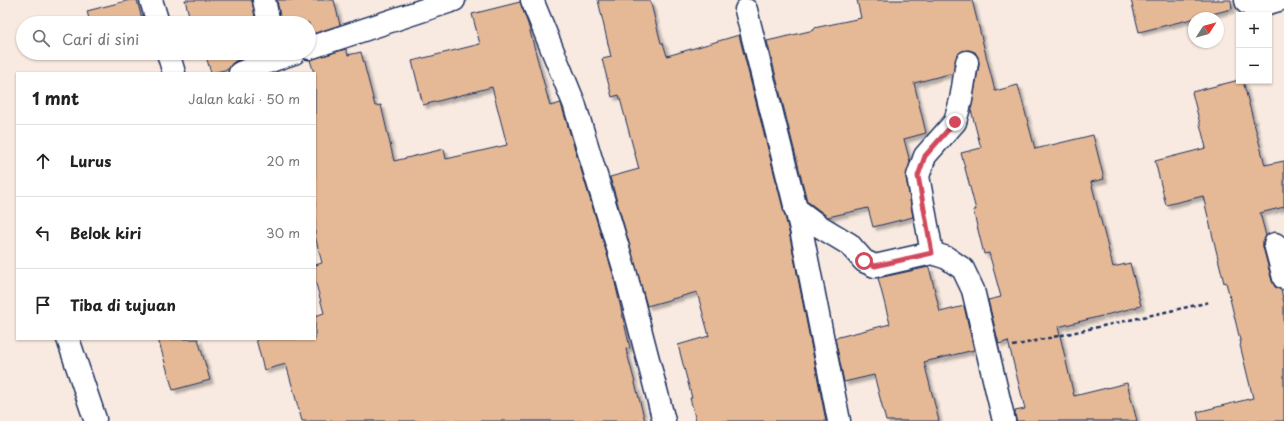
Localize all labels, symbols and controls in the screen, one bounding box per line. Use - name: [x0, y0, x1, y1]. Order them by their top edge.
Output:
- north arrow: [1188, 12, 1224, 48]
- map controls: [1236, 12, 1272, 84]
- button: +: [1236, 12, 1272, 48]
- search box: [16, 16, 316, 60]
- icon: search: [30, 27, 52, 49]
- text: Cari di sini: [62, 27, 139, 50]
- button: −: [1236, 48, 1272, 84]
- text: 1 mnt: [32, 85, 79, 111]
- text: Jalan kaki · 50 m: [188, 89, 300, 108]
- route end: [946, 113, 964, 131]
- text: Lurus: [70, 149, 111, 172]
- icon: ahead: [32, 150, 54, 172]
- text: 20 m: [266, 151, 300, 170]
- text: Belok kiri: [70, 221, 141, 244]
- icon: left: [32, 222, 54, 244]
- text: 30 m: [266, 223, 300, 242]
- route start: [855, 252, 873, 270]
- text: Tiba di tujuan: [70, 293, 176, 316]
- icon: arrive: [32, 294, 54, 316]

